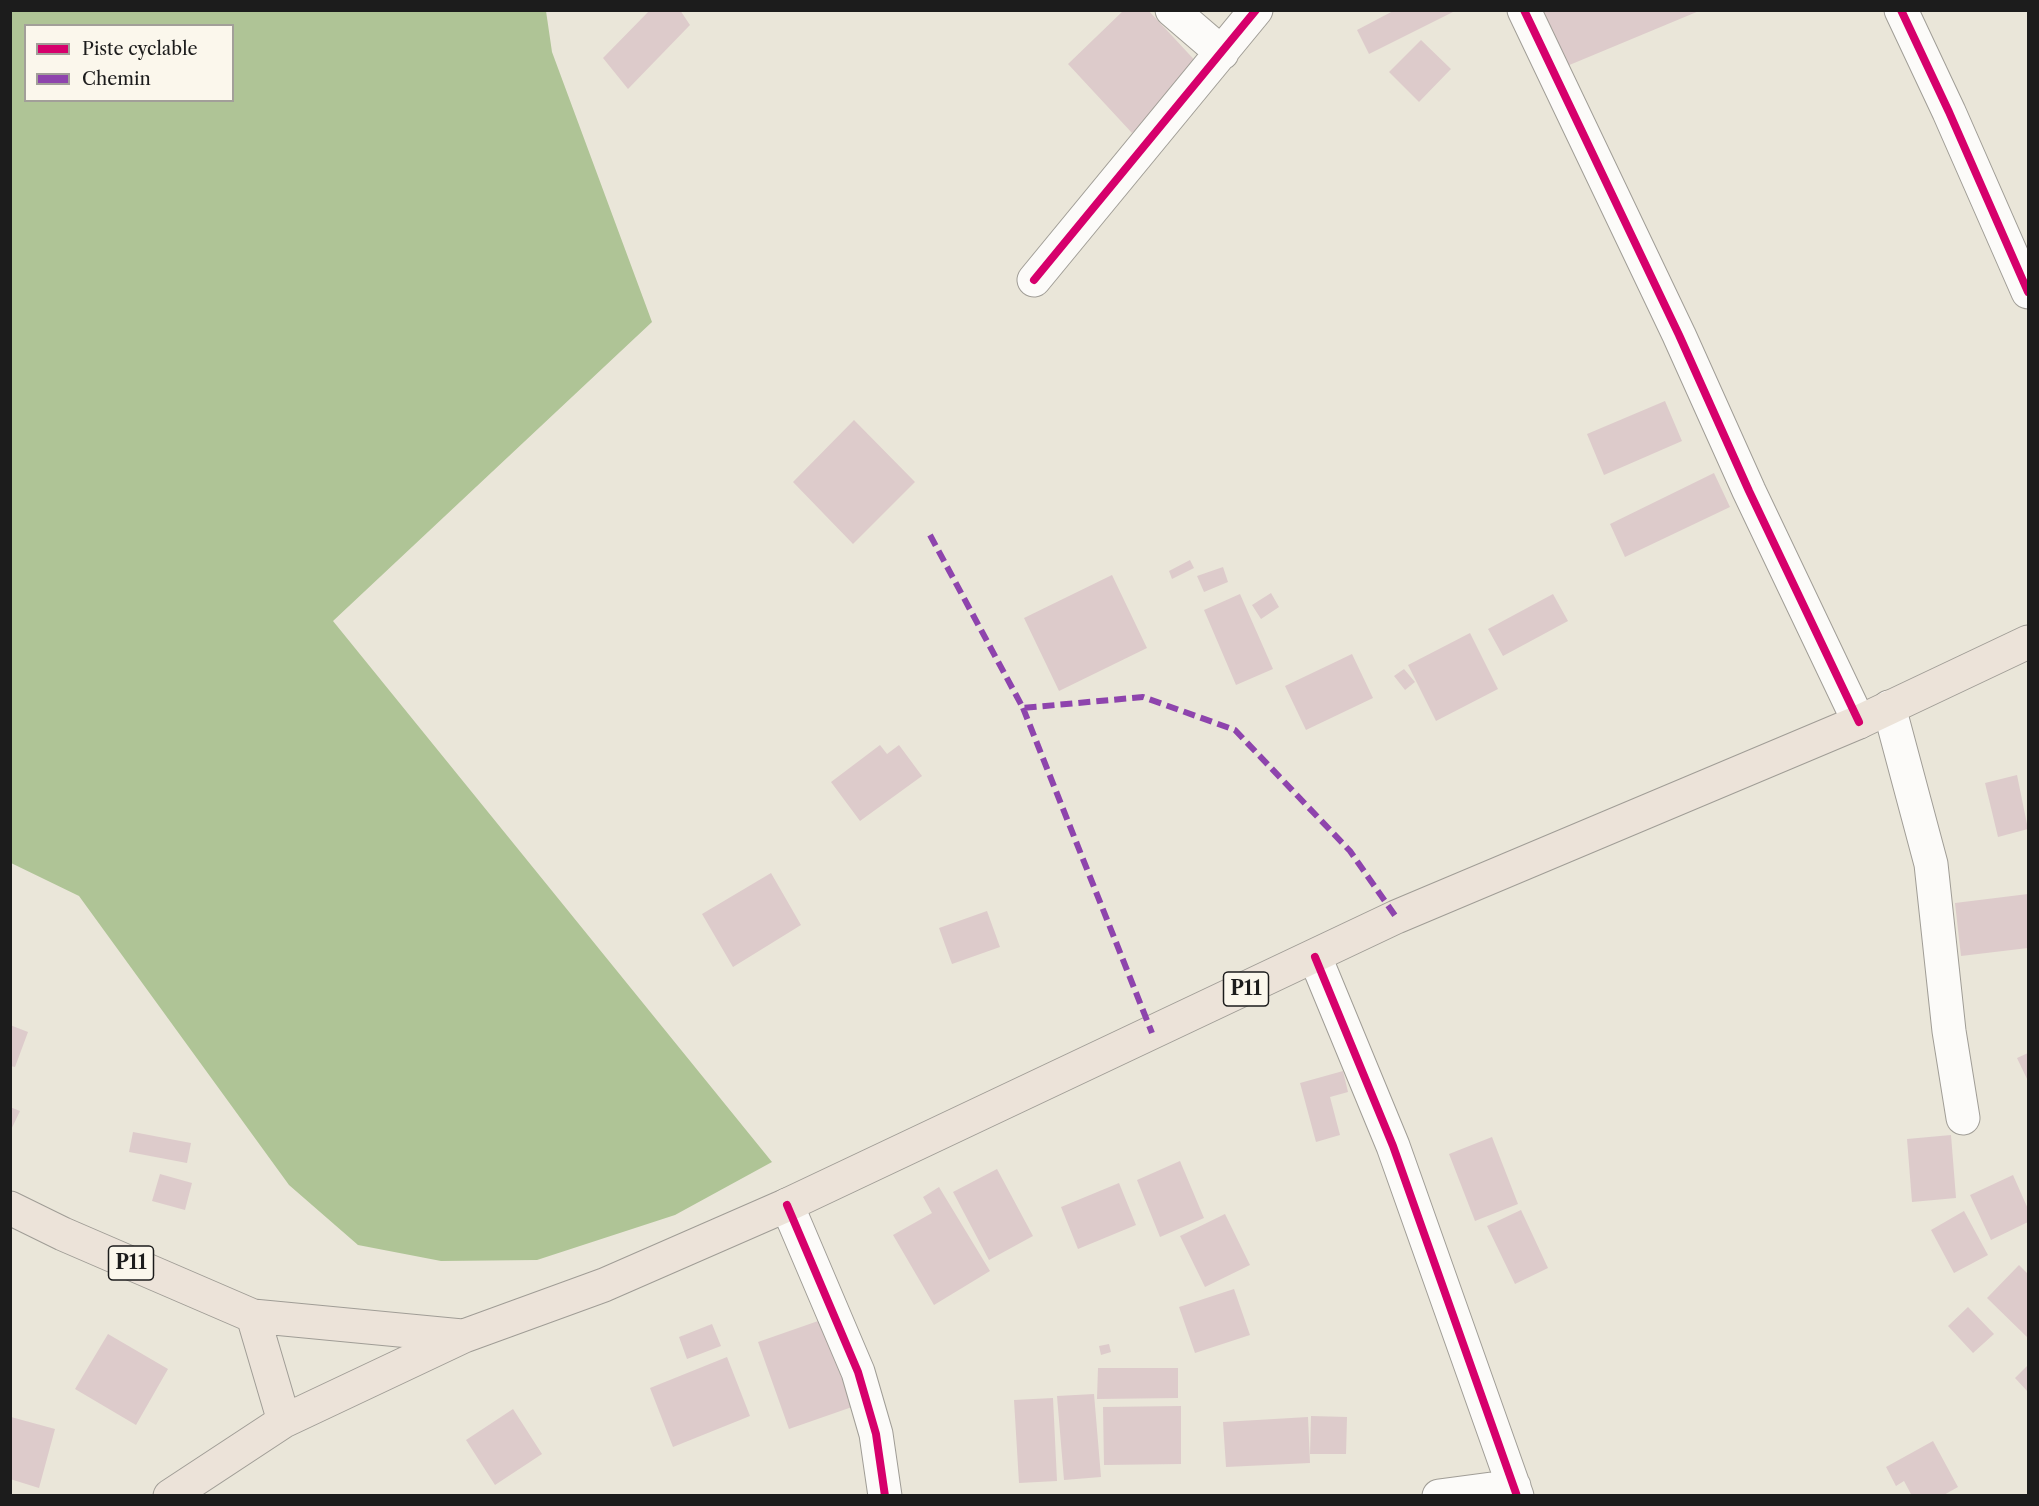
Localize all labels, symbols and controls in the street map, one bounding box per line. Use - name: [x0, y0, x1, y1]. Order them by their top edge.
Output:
- legend: [24, 24, 234, 102]
- text: Piste cyclable: [82, 38, 198, 60]
- text: Chemin: [82, 68, 151, 90]
- road number: P11: [1224, 972, 1268, 1006]
- road number: P11: [108, 1246, 154, 1280]

